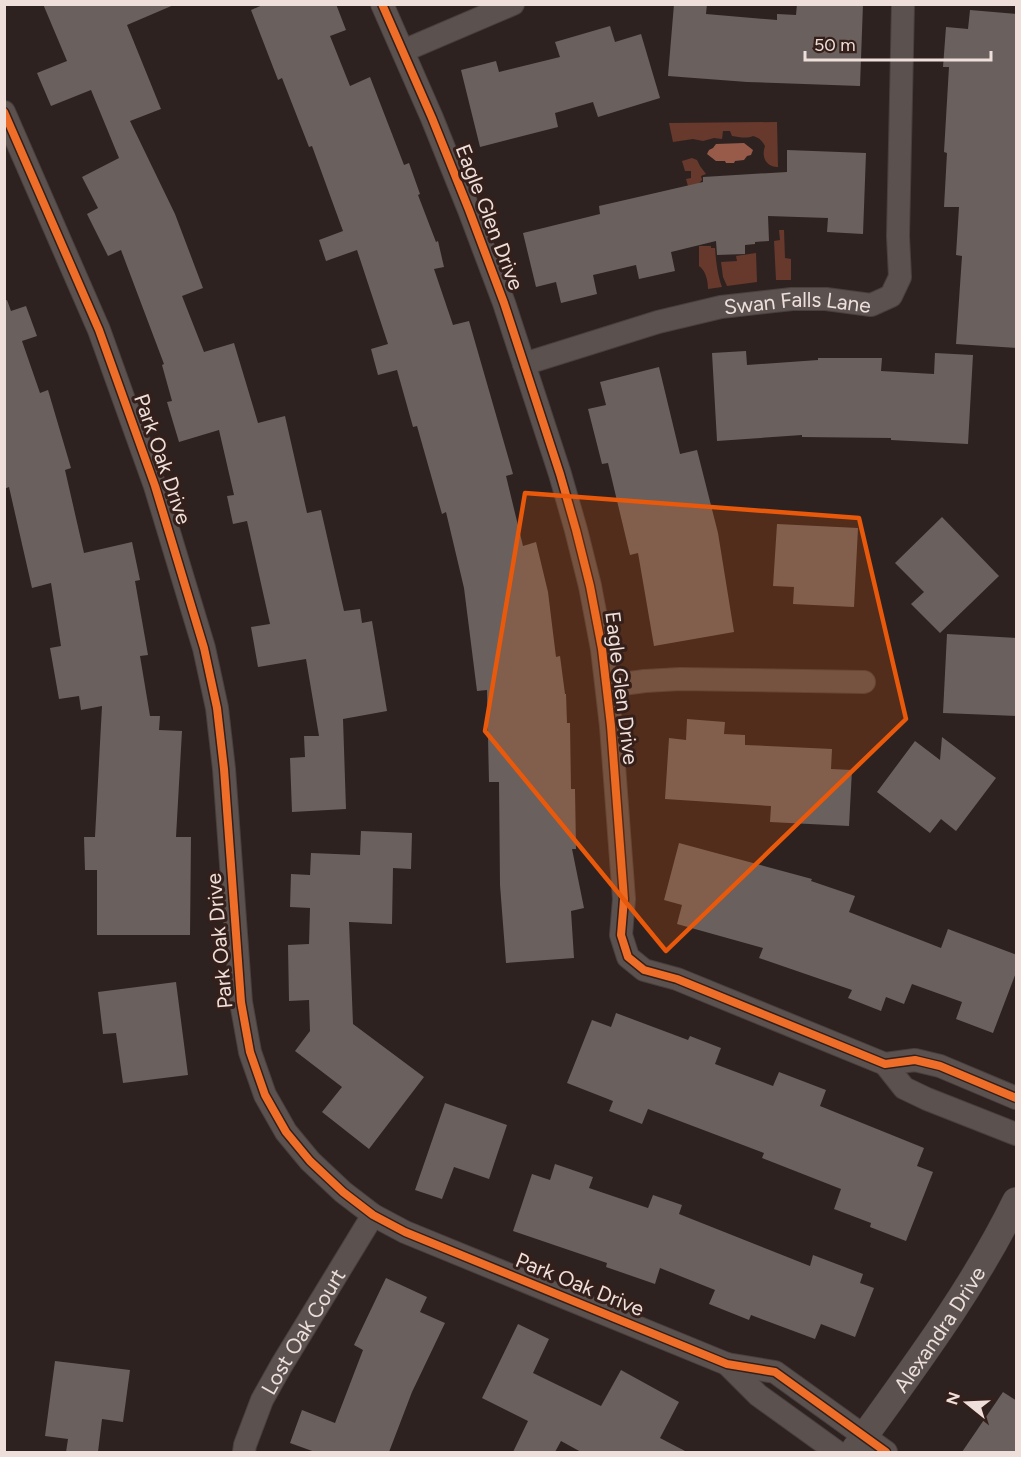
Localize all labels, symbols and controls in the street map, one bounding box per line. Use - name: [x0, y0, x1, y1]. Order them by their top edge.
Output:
- scale bar: [805, 24, 991, 62]
- text: 50 m: [814, 34, 856, 56]
- street label: Eagle Glen Drive: [451, 141, 529, 293]
- street label: Swan Falls Lane: [722, 287, 873, 319]
- street label: Park Oak Drive: [129, 391, 197, 527]
- street label: Eagle Glen Drive: [600, 610, 644, 766]
- street label: Park Oak Drive: [201, 872, 237, 1010]
- street label: Park Oak Drive: [512, 1247, 648, 1321]
- street label: Alexandra Drive: [888, 1262, 990, 1397]
- street label: Lost Oak Court: [255, 1264, 350, 1399]
- north arrow: [937, 1373, 997, 1433]
- text: N: [942, 1390, 964, 1407]

